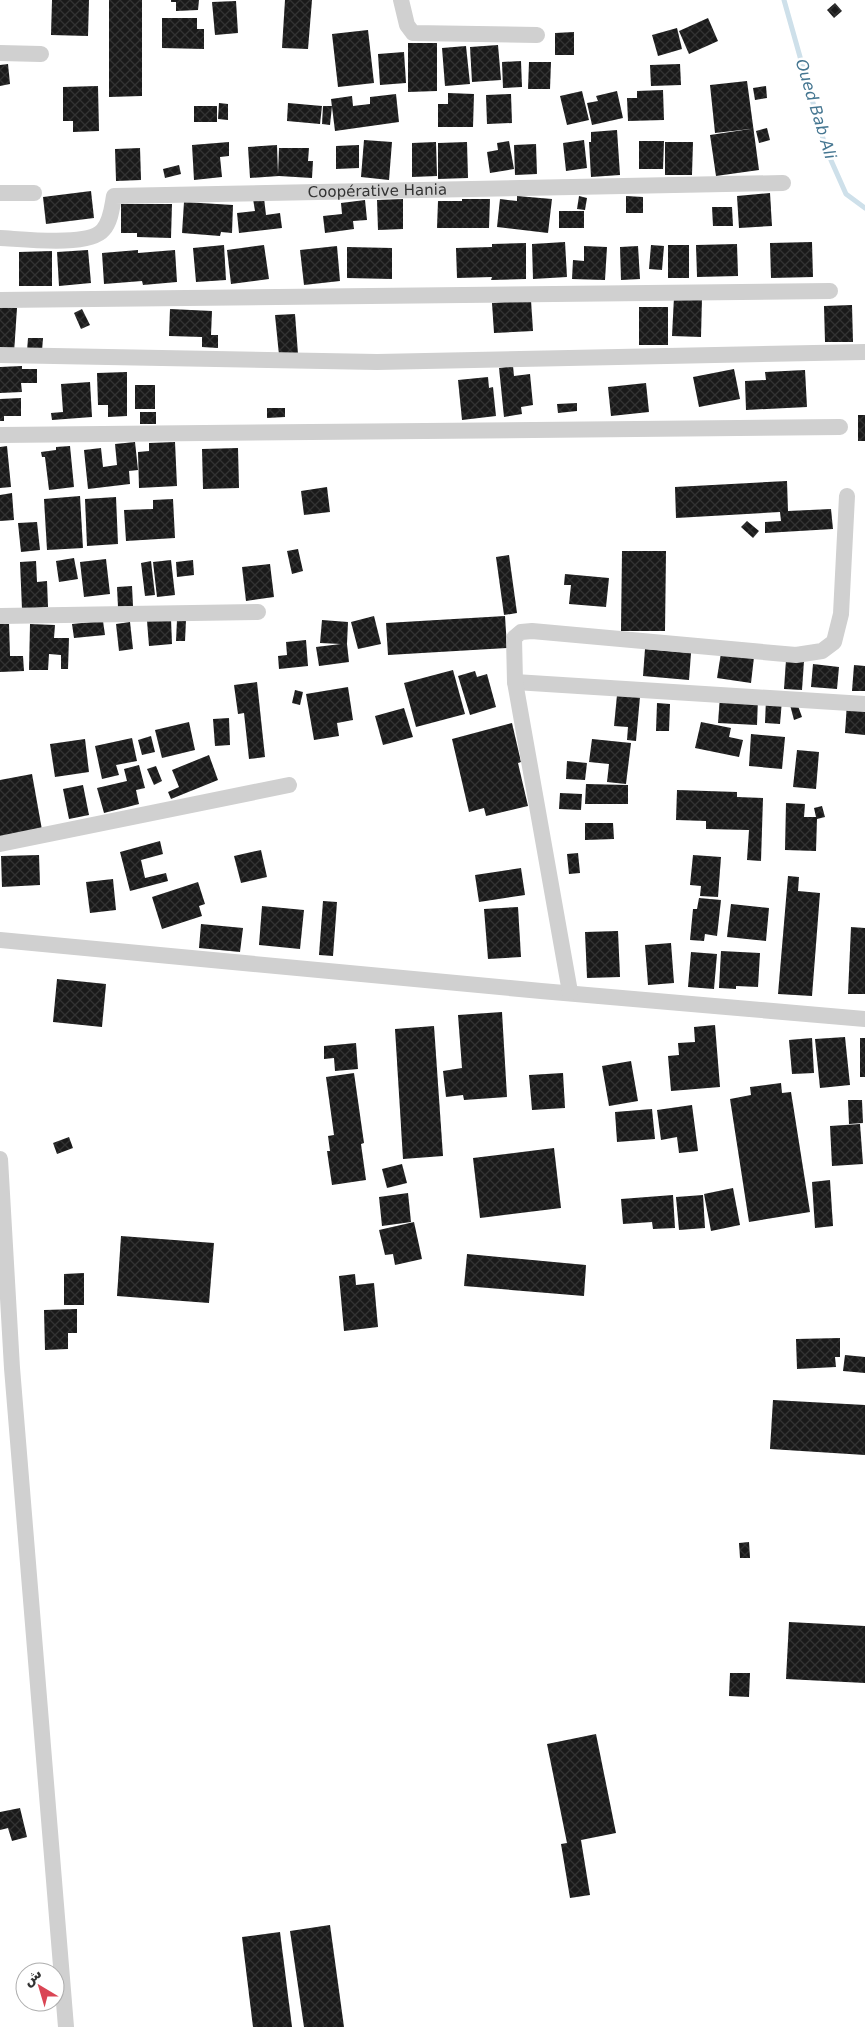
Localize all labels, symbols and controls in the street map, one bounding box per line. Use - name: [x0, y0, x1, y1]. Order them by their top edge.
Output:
- water label: Oued Bab Ali: [792, 57, 840, 162]
- street label: Coopérative Hania: [308, 181, 447, 201]
- north arrow: [15, 1962, 65, 2012]
- text: ش: [19, 1965, 45, 1989]

